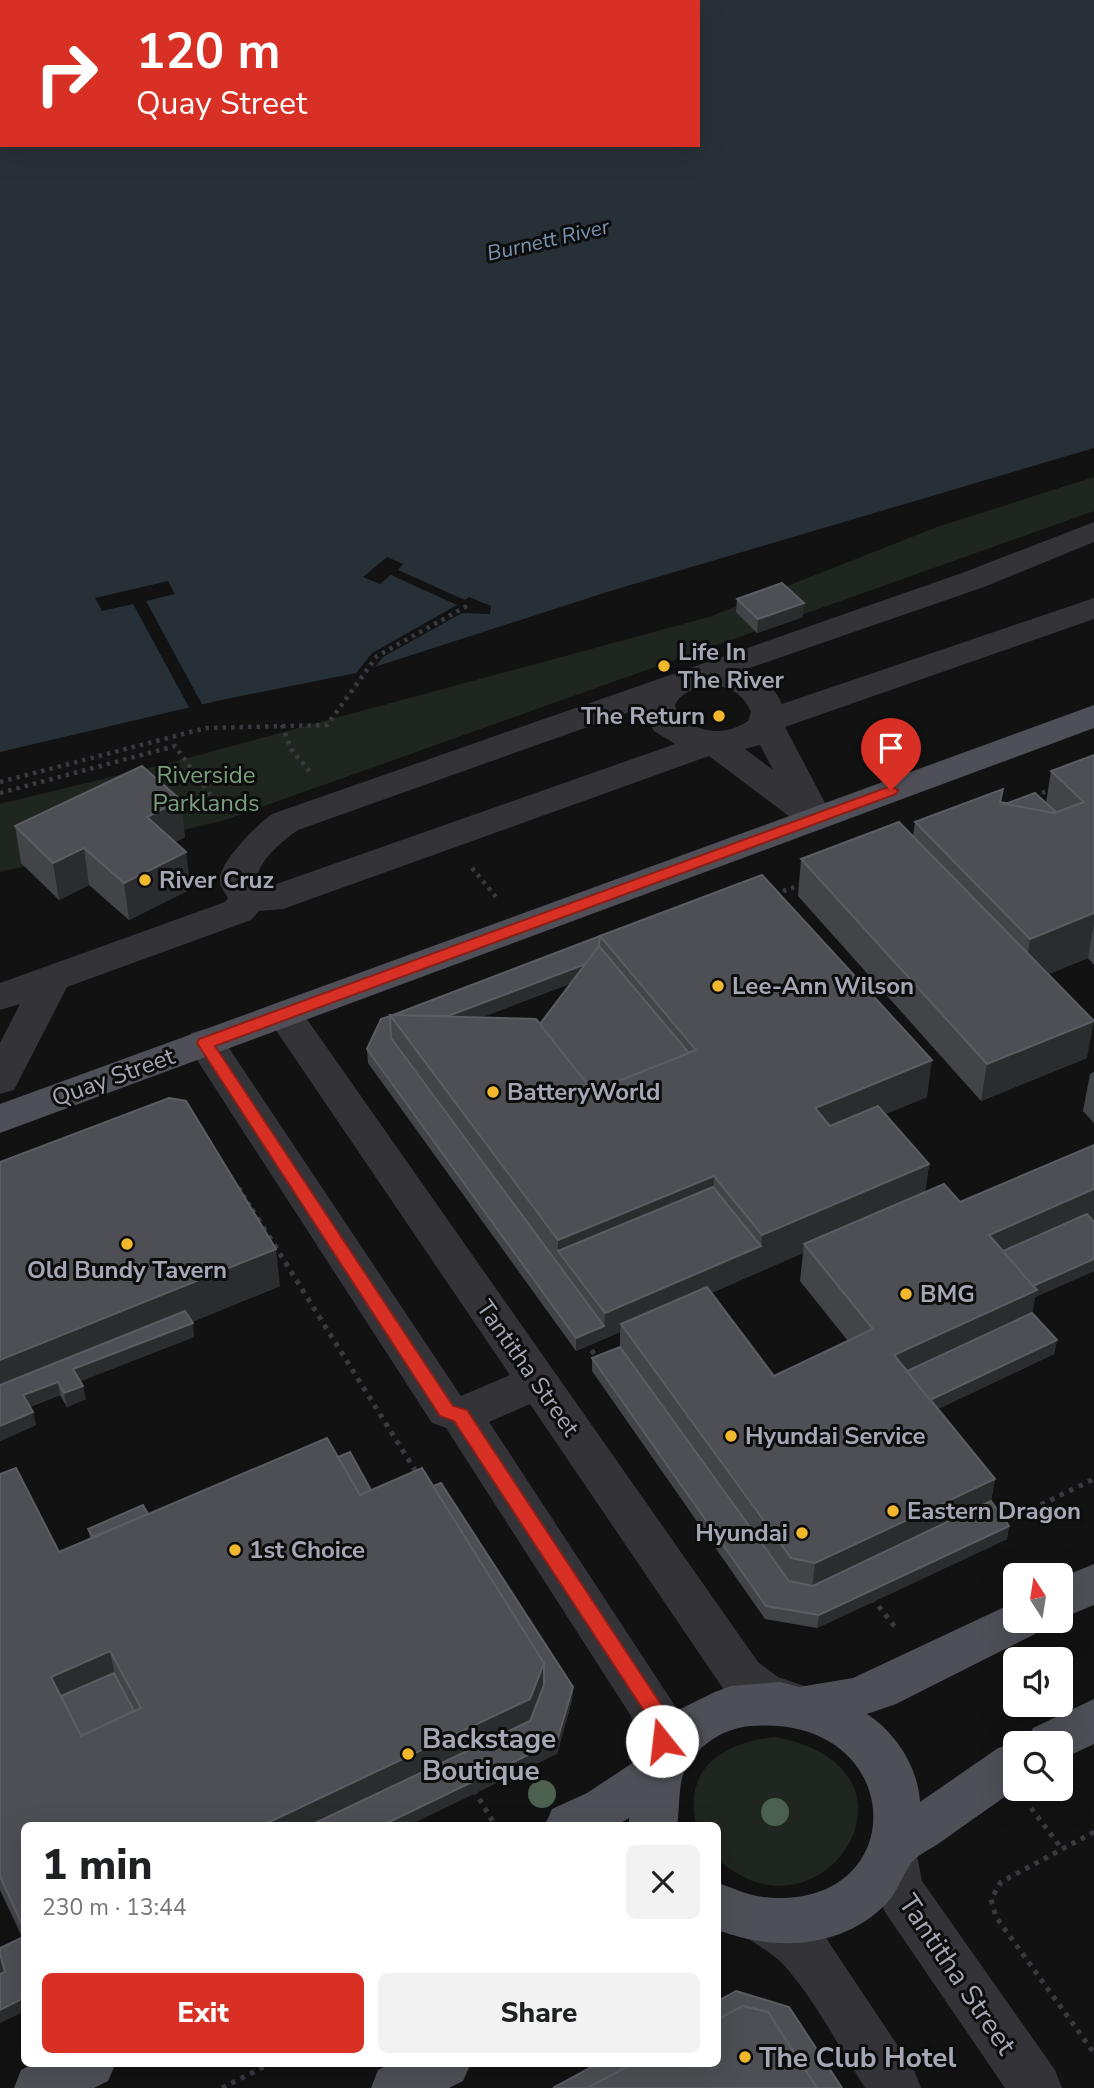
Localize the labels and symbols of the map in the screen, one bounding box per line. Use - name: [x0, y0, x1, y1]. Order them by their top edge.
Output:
- water label: Burnett River: [484, 212, 612, 268]
- place label: Life In The River: [678, 636, 784, 696]
- marker: Life In The River: [656, 658, 672, 674]
- place label: The Return: [581, 700, 705, 732]
- marker: The Return: [711, 708, 727, 724]
- pin: [861, 718, 921, 790]
- park label: Riverside Parklands: [153, 759, 259, 819]
- place label: River Cruz: [159, 864, 274, 896]
- marker: River Cruz: [137, 872, 153, 888]
- place label: Lee-Ann Wilson: [732, 970, 914, 1002]
- marker: Lee-Ann Wilson: [710, 978, 726, 994]
- street label: Quay Street: [47, 1040, 179, 1114]
- place label: BatteryWorld: [507, 1076, 660, 1108]
- marker: BatteryWorld: [485, 1084, 501, 1100]
- marker: Old Bundy Tavern: [119, 1236, 135, 1252]
- place label: Old Bundy Tavern: [27, 1254, 227, 1286]
- place label: BMG: [920, 1278, 975, 1310]
- marker: BMG: [898, 1286, 914, 1302]
- street label: Tantitha Street: [469, 1294, 587, 1443]
- place label: Hyundai Service: [745, 1420, 925, 1452]
- marker: Hyundai Service: [723, 1428, 739, 1444]
- place label: Eastern Dragon: [907, 1495, 1081, 1527]
- marker: Eastern Dragon: [885, 1503, 901, 1519]
- place label: Hyundai: [695, 1517, 788, 1549]
- marker: Hyundai: [794, 1525, 810, 1541]
- place label: 1st Choice: [249, 1534, 365, 1566]
- marker: 1st Choice: [227, 1542, 243, 1558]
- north arrow: [1003, 1563, 1073, 1633]
- position arrow: [625, 1704, 699, 1778]
- place label: Backstage Boutique: [422, 1720, 556, 1790]
- marker: Backstage Boutique: [400, 1746, 416, 1762]
- street label: Tantitha Street: [889, 1887, 1025, 2062]
- place label: The Club Hotel: [759, 2039, 956, 2077]
- marker: The Club Hotel: [737, 2049, 753, 2065]

